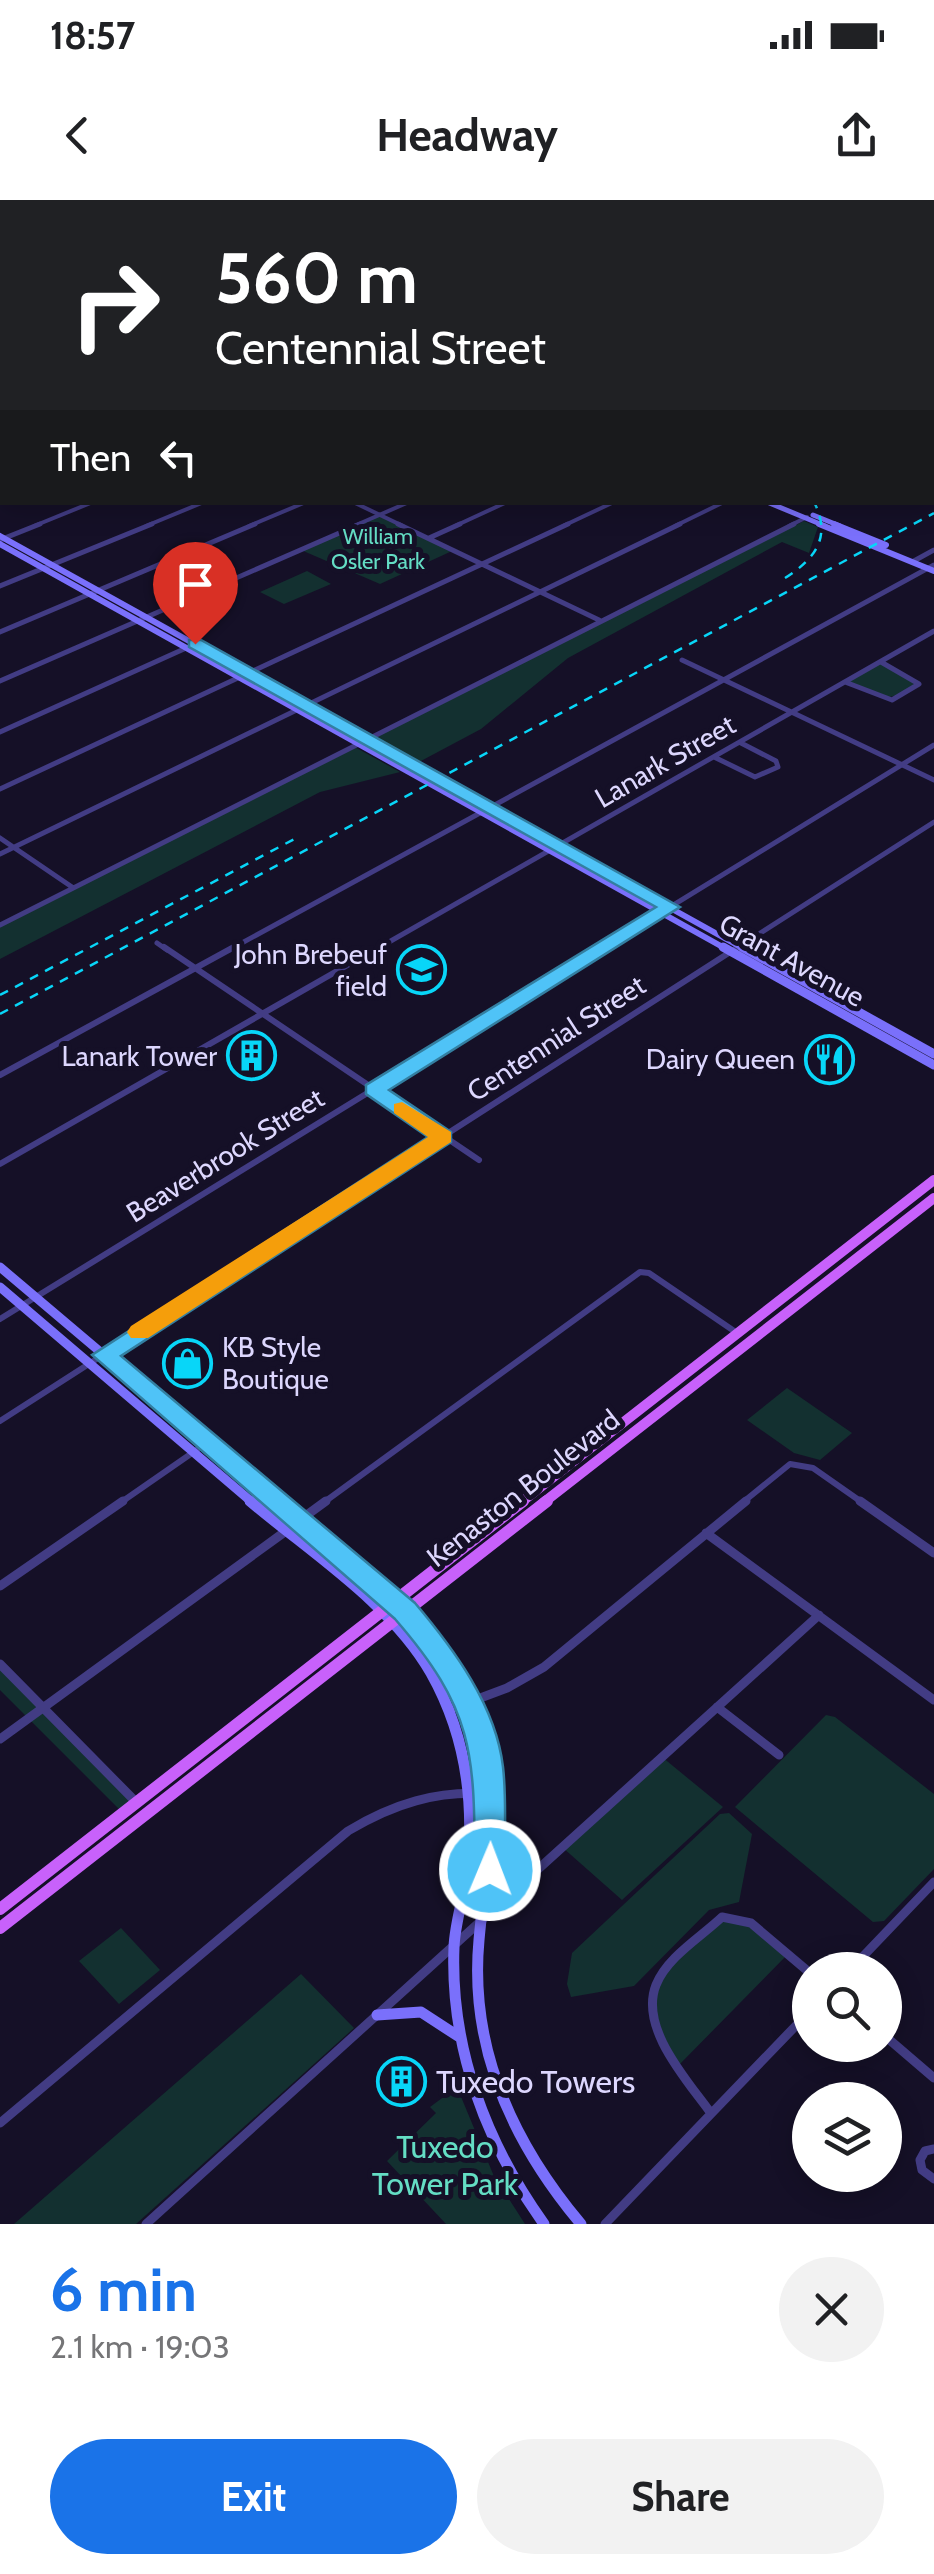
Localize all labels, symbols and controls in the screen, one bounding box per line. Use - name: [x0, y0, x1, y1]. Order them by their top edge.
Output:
- text: 18:57: [50, 12, 135, 59]
- icon: back: [50, 108, 105, 163]
- text: Headway: [376, 108, 558, 162]
- icon: share: [829, 108, 884, 163]
- text: 560 m: [215, 235, 418, 321]
- icon: right: [50, 240, 180, 370]
- text: Centennial Street: [215, 321, 546, 375]
- icon: left: [151, 430, 206, 485]
- text: Then: [50, 434, 131, 481]
- park label: William Osler Park: [331, 523, 425, 575]
- pin: [153, 542, 238, 645]
- icon: arrive: [168, 557, 223, 612]
- street label: Lanark Street: [589, 707, 741, 815]
- street label: Grant Avenue: [713, 906, 871, 1014]
- place label: John Brebeuf field: [234, 937, 387, 1003]
- school or university icon: John Brebeuf field: [396, 944, 448, 996]
- street label: Centennial Street: [460, 968, 652, 1108]
- building icon: Lanark Tower: [226, 1030, 278, 1082]
- restaurant icon: Dairy Queen: [804, 1033, 856, 1085]
- place label: Lanark Tower: [61, 1039, 217, 1073]
- place label: Dairy Queen: [646, 1042, 795, 1076]
- street label: Beaverbrook Street: [120, 1081, 330, 1229]
- place label: KB Style Boutique: [222, 1330, 329, 1396]
- shop icon: KB Style Boutique: [161, 1337, 213, 1389]
- street label: Kenaston Boulevard: [420, 1402, 626, 1574]
- position arrow: [438, 1818, 542, 1922]
- map controls: [792, 1952, 902, 2192]
- button: search: [792, 1952, 902, 2062]
- building icon: Tuxedo Towers: [375, 2056, 427, 2108]
- place label: Tuxedo Towers: [436, 2062, 635, 2101]
- button: layers: [792, 2082, 902, 2192]
- park label: Tuxedo Tower Park: [372, 2127, 519, 2203]
- text: 6 min: [50, 2253, 197, 2326]
- button: close: [779, 2257, 884, 2362]
- text: 2.1 km · 19:03: [50, 2327, 230, 2366]
- button: Exit: [50, 2439, 457, 2554]
- button: Share: [477, 2439, 884, 2554]

